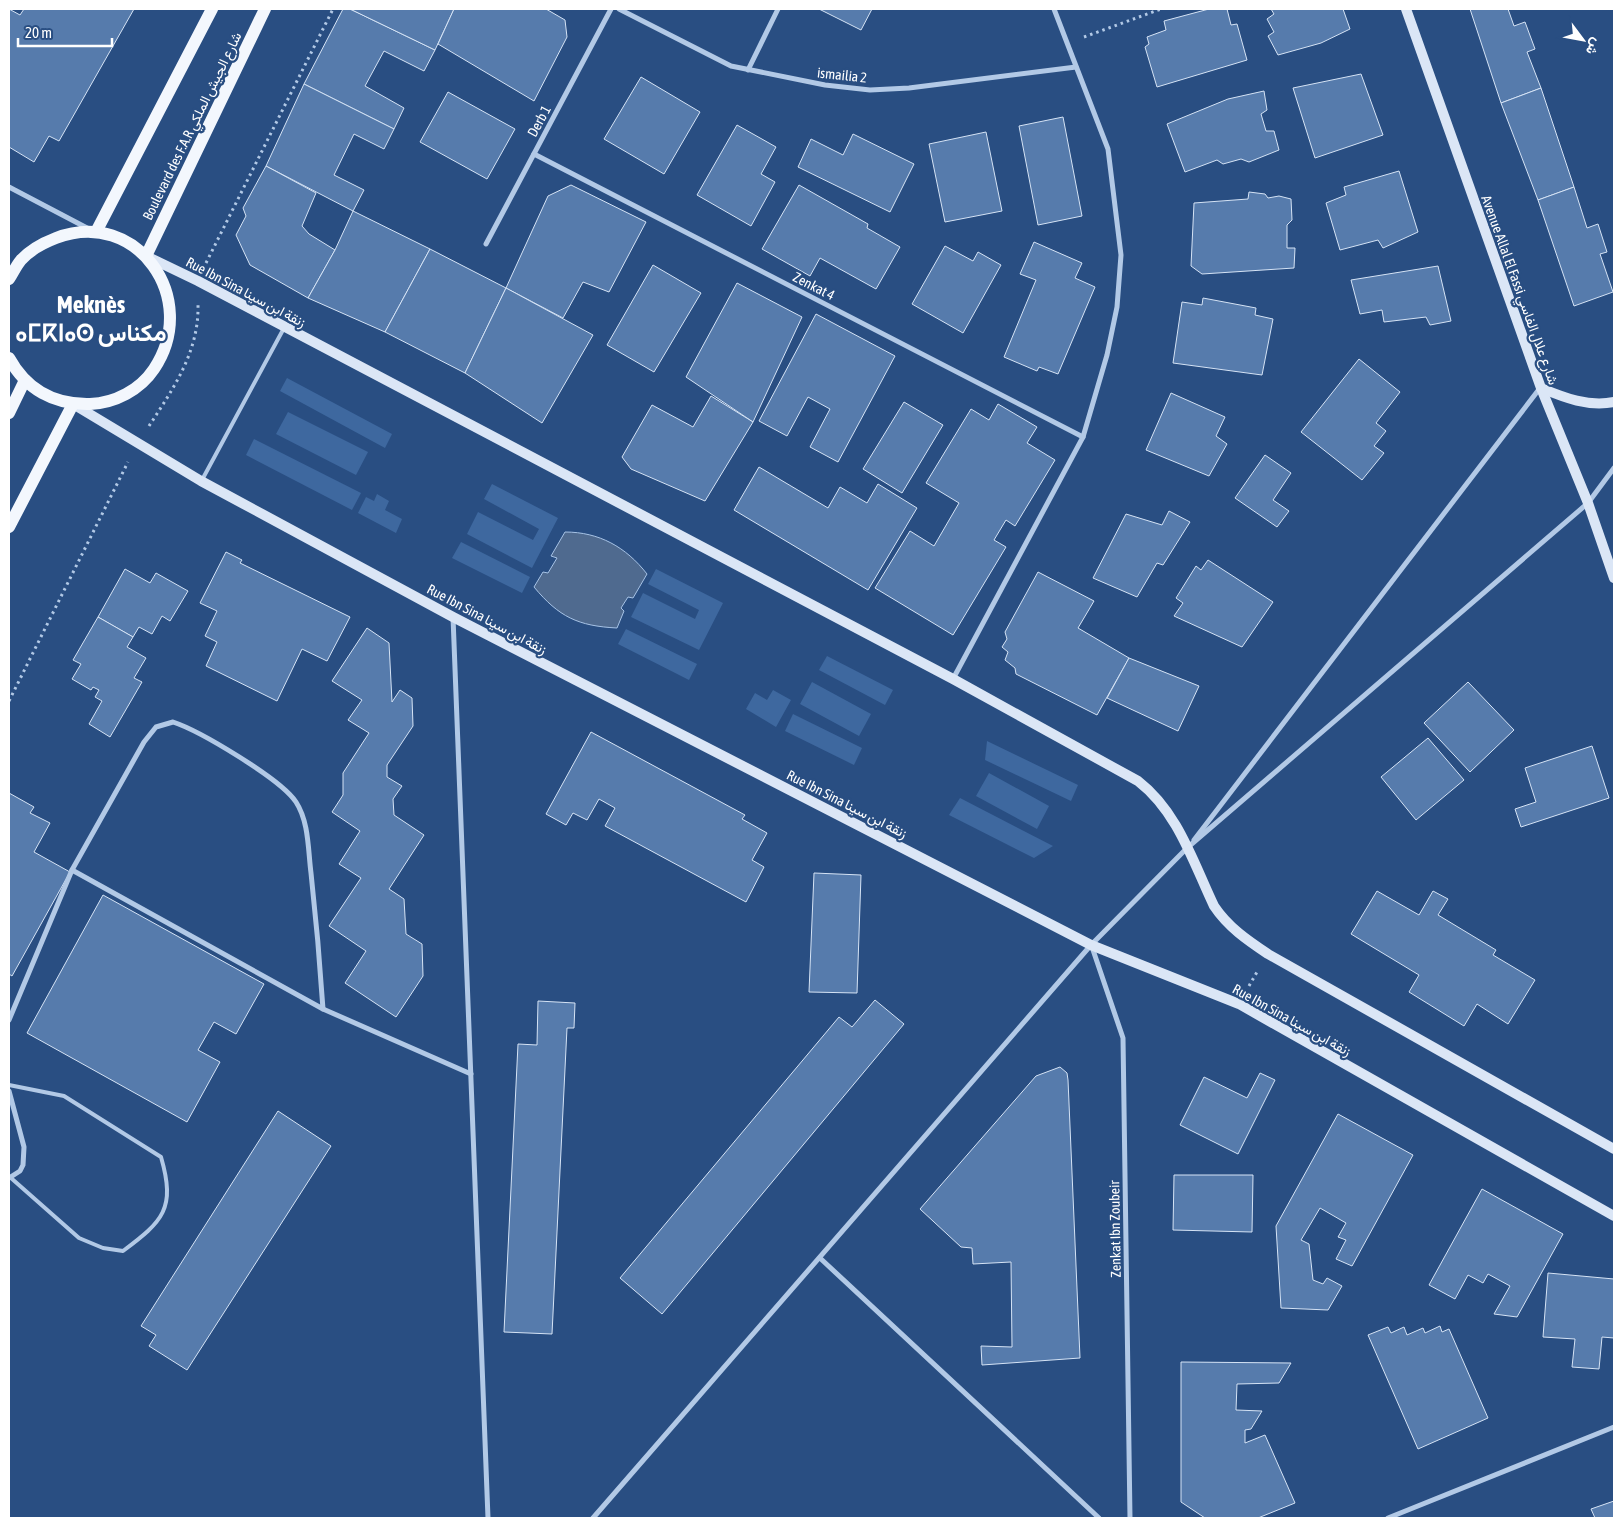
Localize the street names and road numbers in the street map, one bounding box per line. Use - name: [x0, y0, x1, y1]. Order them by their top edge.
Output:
- street label: Boulevard des F.A.R شارع الجيش الملكي: [139, 29, 248, 224]
- street label: ismailia 2: [816, 64, 868, 86]
- street label: Derb 1: [524, 102, 554, 140]
- street label: Avenue Allal El Fassi شارع علال الفاسي: [1474, 193, 1562, 388]
- street label: Rue Ibn Sina زنقة ابن سينا: [183, 254, 309, 331]
- street label: Zenkat 4: [790, 269, 838, 303]
- street label: Rue Ibn Sina زنقة ابن سينا: [424, 581, 550, 658]
- street label: Rue Ibn Sina زنقة ابن سينا: [784, 767, 910, 842]
- street label: Rue Ibn Sina زنقة ابن سينا: [1229, 981, 1354, 1060]
- street label: Zenkat Ibn Zoubeir: [1106, 1180, 1124, 1278]

